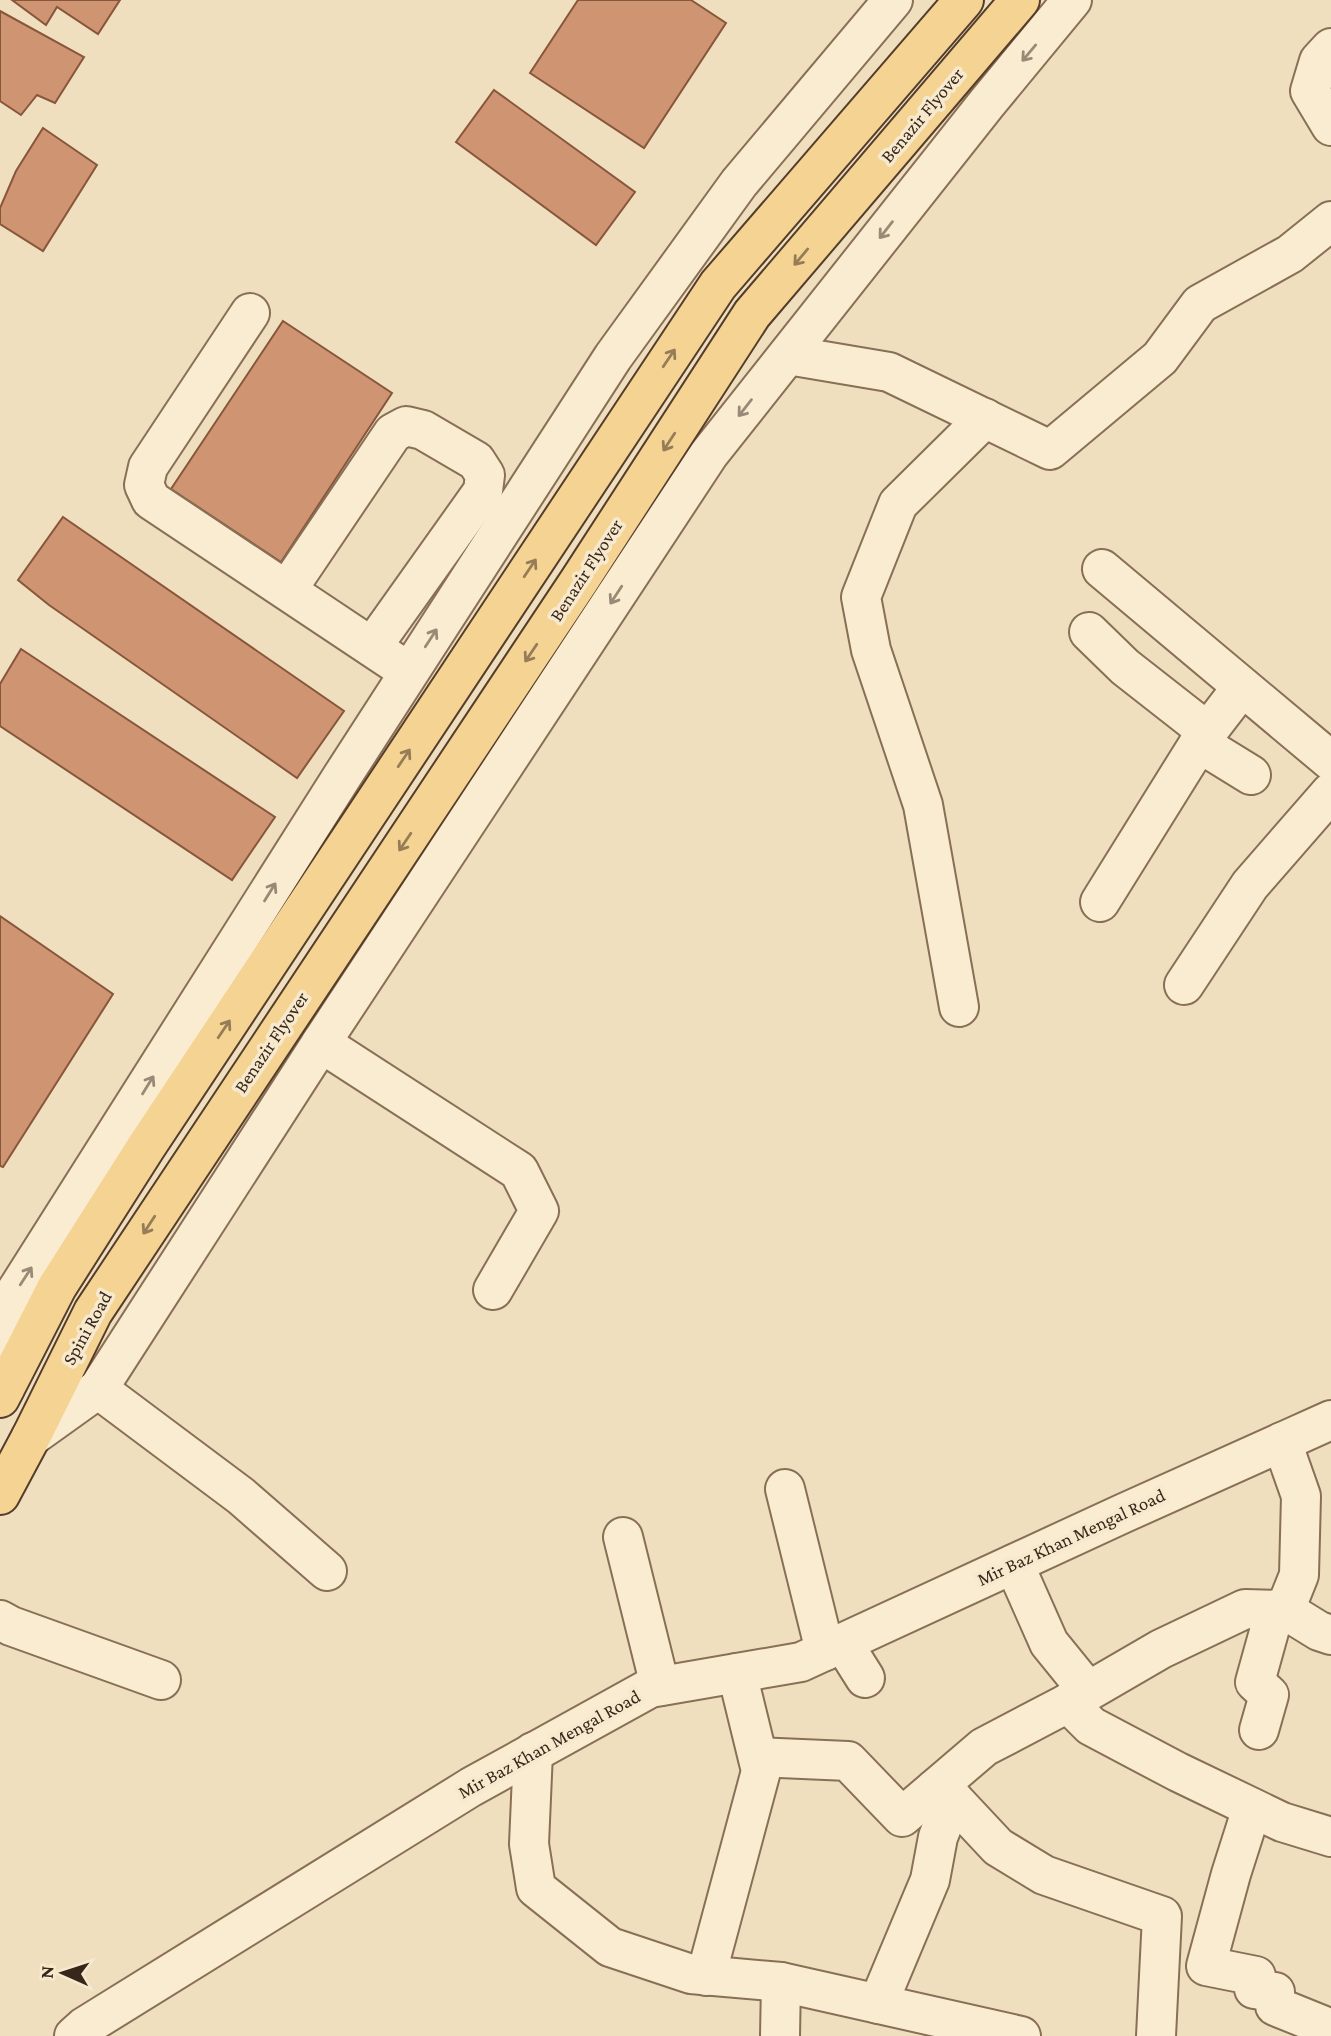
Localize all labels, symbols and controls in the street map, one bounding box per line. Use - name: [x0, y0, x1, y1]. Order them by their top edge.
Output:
- one-way arrow: [1021, 43, 1037, 61]
- street label: Benazir Flyover: [876, 63, 968, 167]
- one-way arrow: [879, 220, 894, 239]
- one-way arrow: [793, 248, 809, 266]
- one-way arrow: [662, 349, 676, 368]
- one-way arrow: [738, 399, 753, 417]
- one-way arrow: [662, 432, 677, 451]
- street label: Benazir Flyover: [545, 515, 627, 625]
- one-way arrow: [523, 559, 537, 578]
- one-way arrow: [609, 585, 623, 605]
- one-way arrow: [424, 629, 439, 648]
- one-way arrow: [524, 642, 538, 662]
- one-way arrow: [397, 749, 411, 768]
- one-way arrow: [398, 832, 412, 851]
- one-way arrow: [262, 883, 277, 902]
- street label: Benazir Flyover: [230, 987, 313, 1096]
- one-way arrow: [217, 1020, 231, 1039]
- one-way arrow: [142, 1075, 156, 1095]
- one-way arrow: [142, 1215, 156, 1235]
- one-way arrow: [18, 1267, 33, 1286]
- street label: Spini Road: [58, 1287, 116, 1369]
- street label: Mir Baz Khan Mengal Road: [974, 1484, 1168, 1590]
- street label: Mir Baz Khan Mengal Road: [454, 1685, 644, 1803]
- north arrow: [28, 1938, 98, 2008]
- text: N: [36, 1965, 57, 1979]

